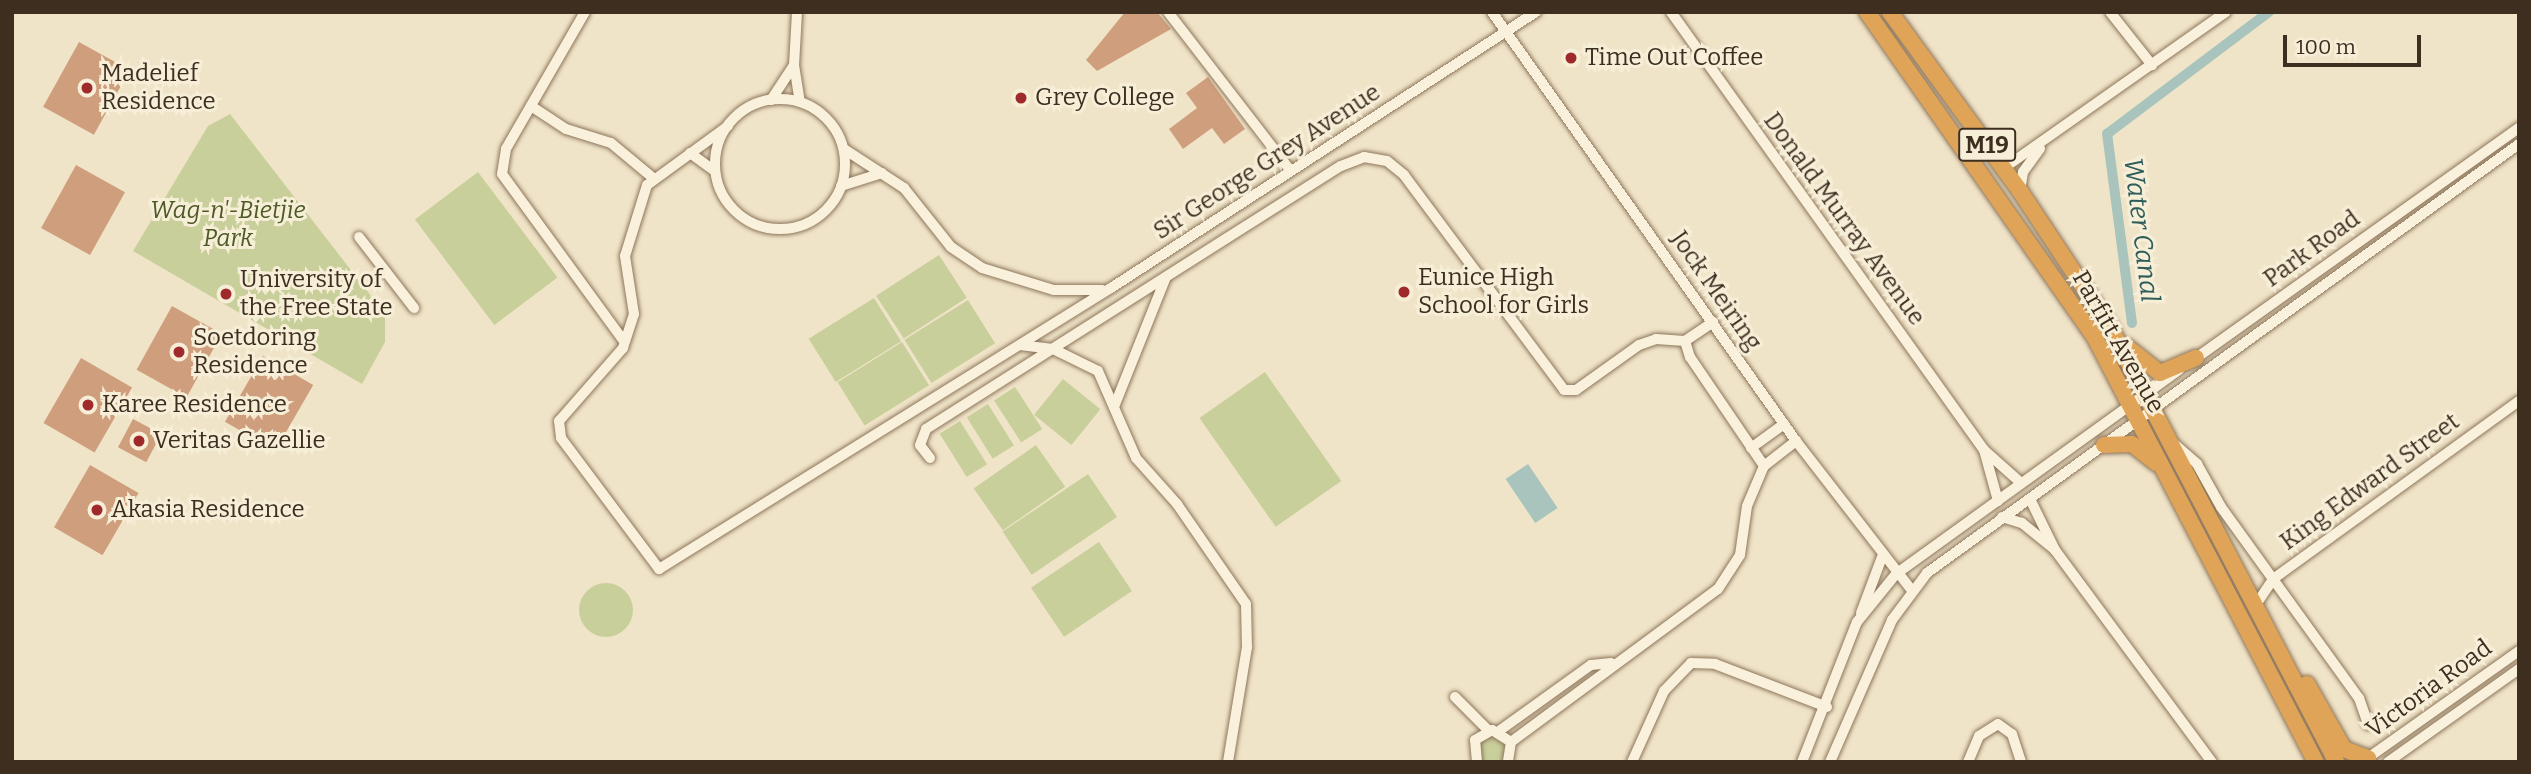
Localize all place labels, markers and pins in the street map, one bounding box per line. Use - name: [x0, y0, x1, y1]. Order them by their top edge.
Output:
- place label: Time Out Coffee: [1585, 44, 1763, 72]
- marker: Time Out Coffee: [1563, 50, 1579, 66]
- place label: Madelief Residence: [101, 60, 216, 116]
- marker: Madelief Residence: [79, 80, 95, 96]
- place label: Grey College: [1035, 84, 1175, 112]
- marker: Grey College: [1013, 90, 1029, 106]
- place label: Eunice High School for Girls: [1418, 264, 1589, 320]
- place label: University of the Free State: [240, 266, 393, 322]
- marker: Eunice High School for Girls: [1396, 284, 1412, 300]
- marker: University of the Free State: [218, 286, 234, 302]
- place label: Soetdoring Residence: [193, 324, 316, 380]
- marker: Soetdoring Residence: [171, 344, 187, 360]
- place label: Karee Residence: [102, 391, 287, 419]
- marker: Karee Residence: [80, 397, 96, 413]
- place label: Veritas Gazellie: [153, 427, 326, 455]
- marker: Veritas Gazellie: [131, 433, 147, 449]
- place label: Akasia Residence: [111, 496, 305, 524]
- marker: Akasia Residence: [89, 502, 105, 518]

